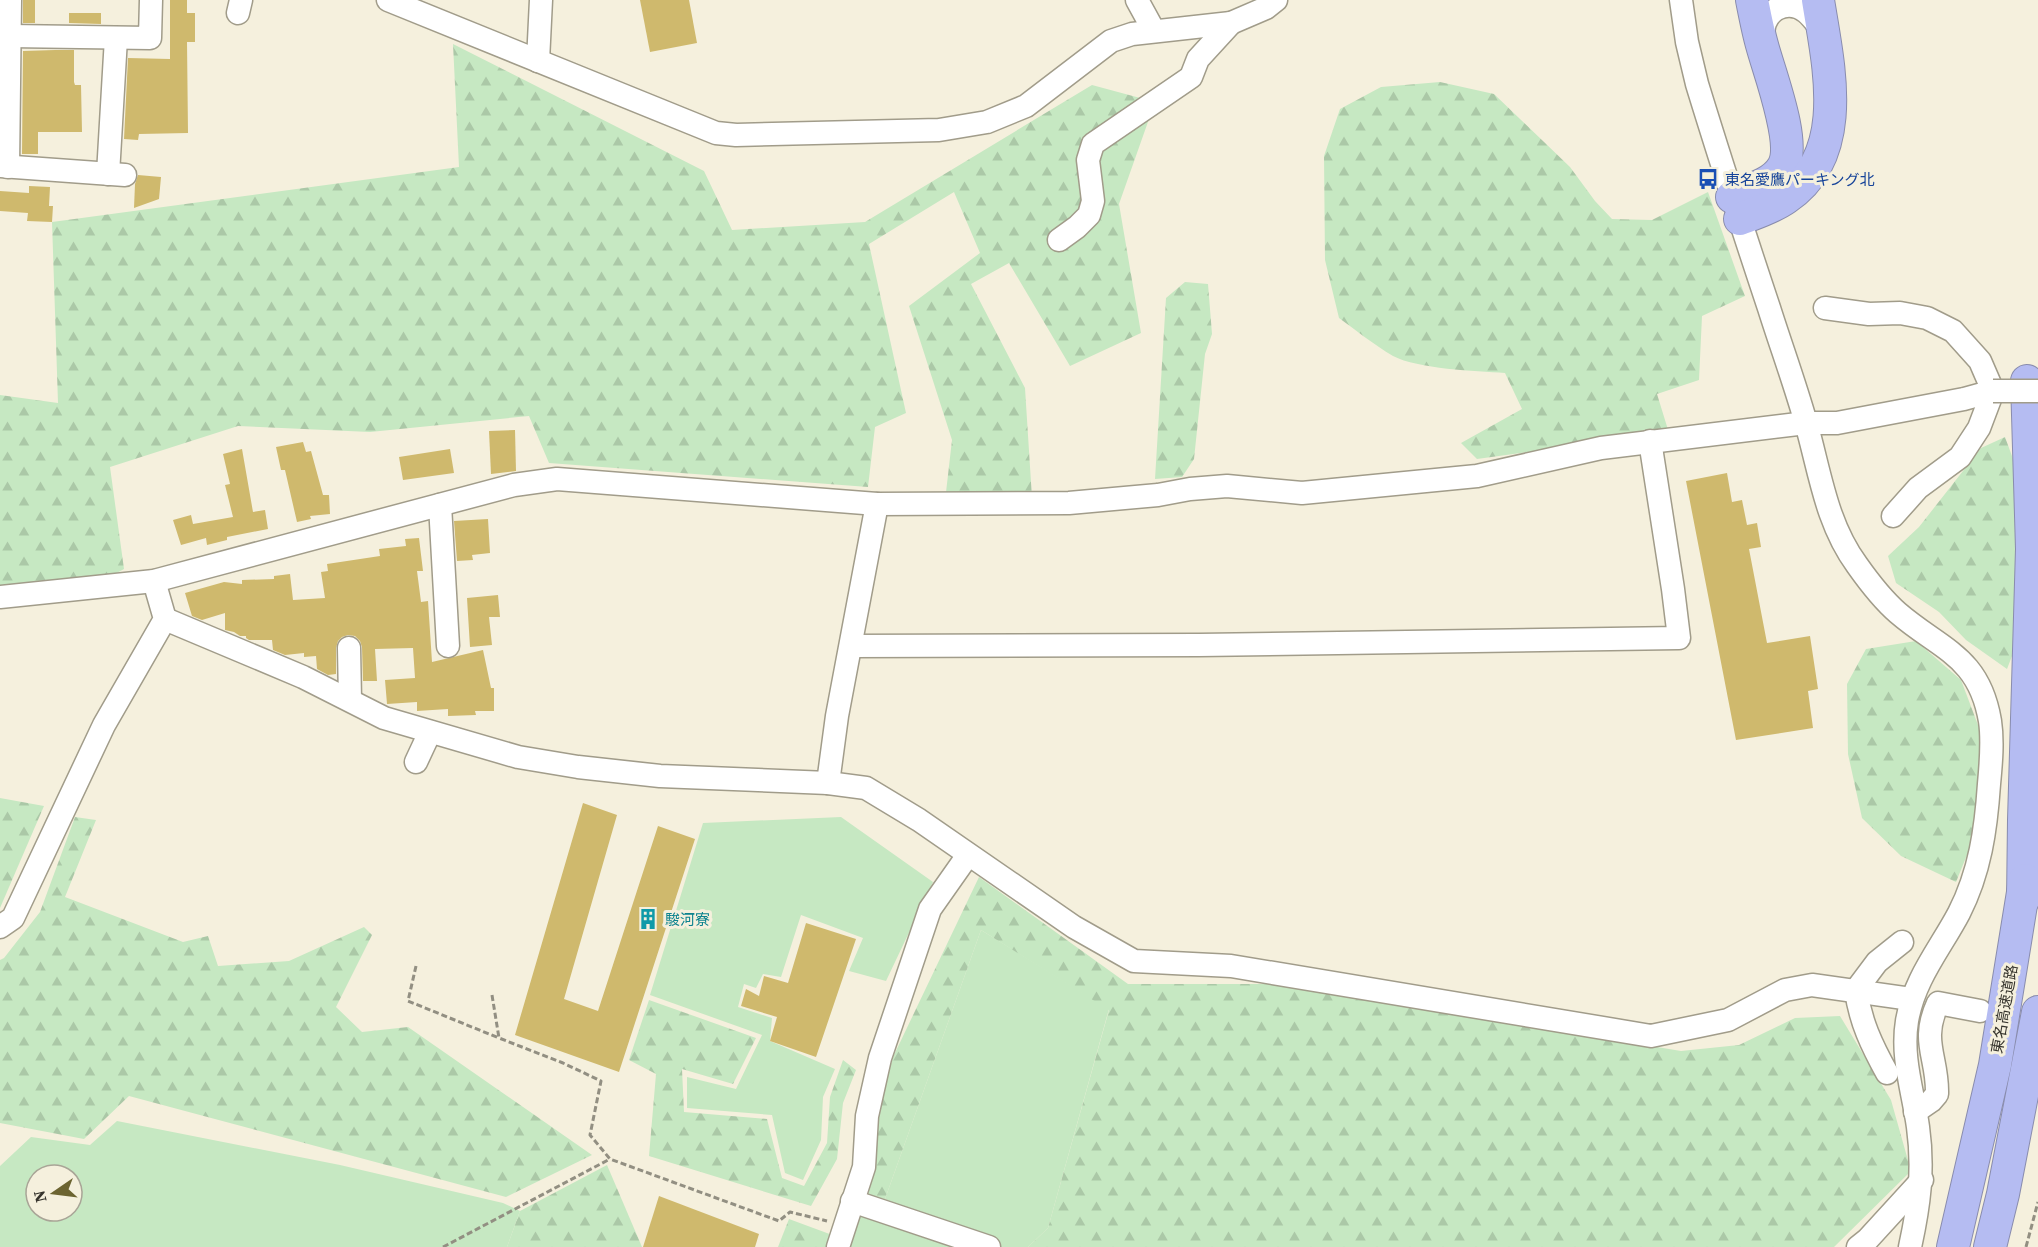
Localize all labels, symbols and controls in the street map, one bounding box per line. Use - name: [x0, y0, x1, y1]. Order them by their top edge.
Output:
- bus stop icon: 東名愛鷹パーキング北: [1696, 167, 1720, 191]
- place label: 東名愛鷹パーキング北: [1725, 169, 1875, 190]
- building icon: 駿河寮: [636, 907, 660, 931]
- place label: 駿河寮: [665, 909, 710, 930]
- street label: 東名高速道路: [1986, 963, 2022, 1055]
- north arrow: [24, 1163, 84, 1223]
- text: N: [27, 1188, 52, 1205]

